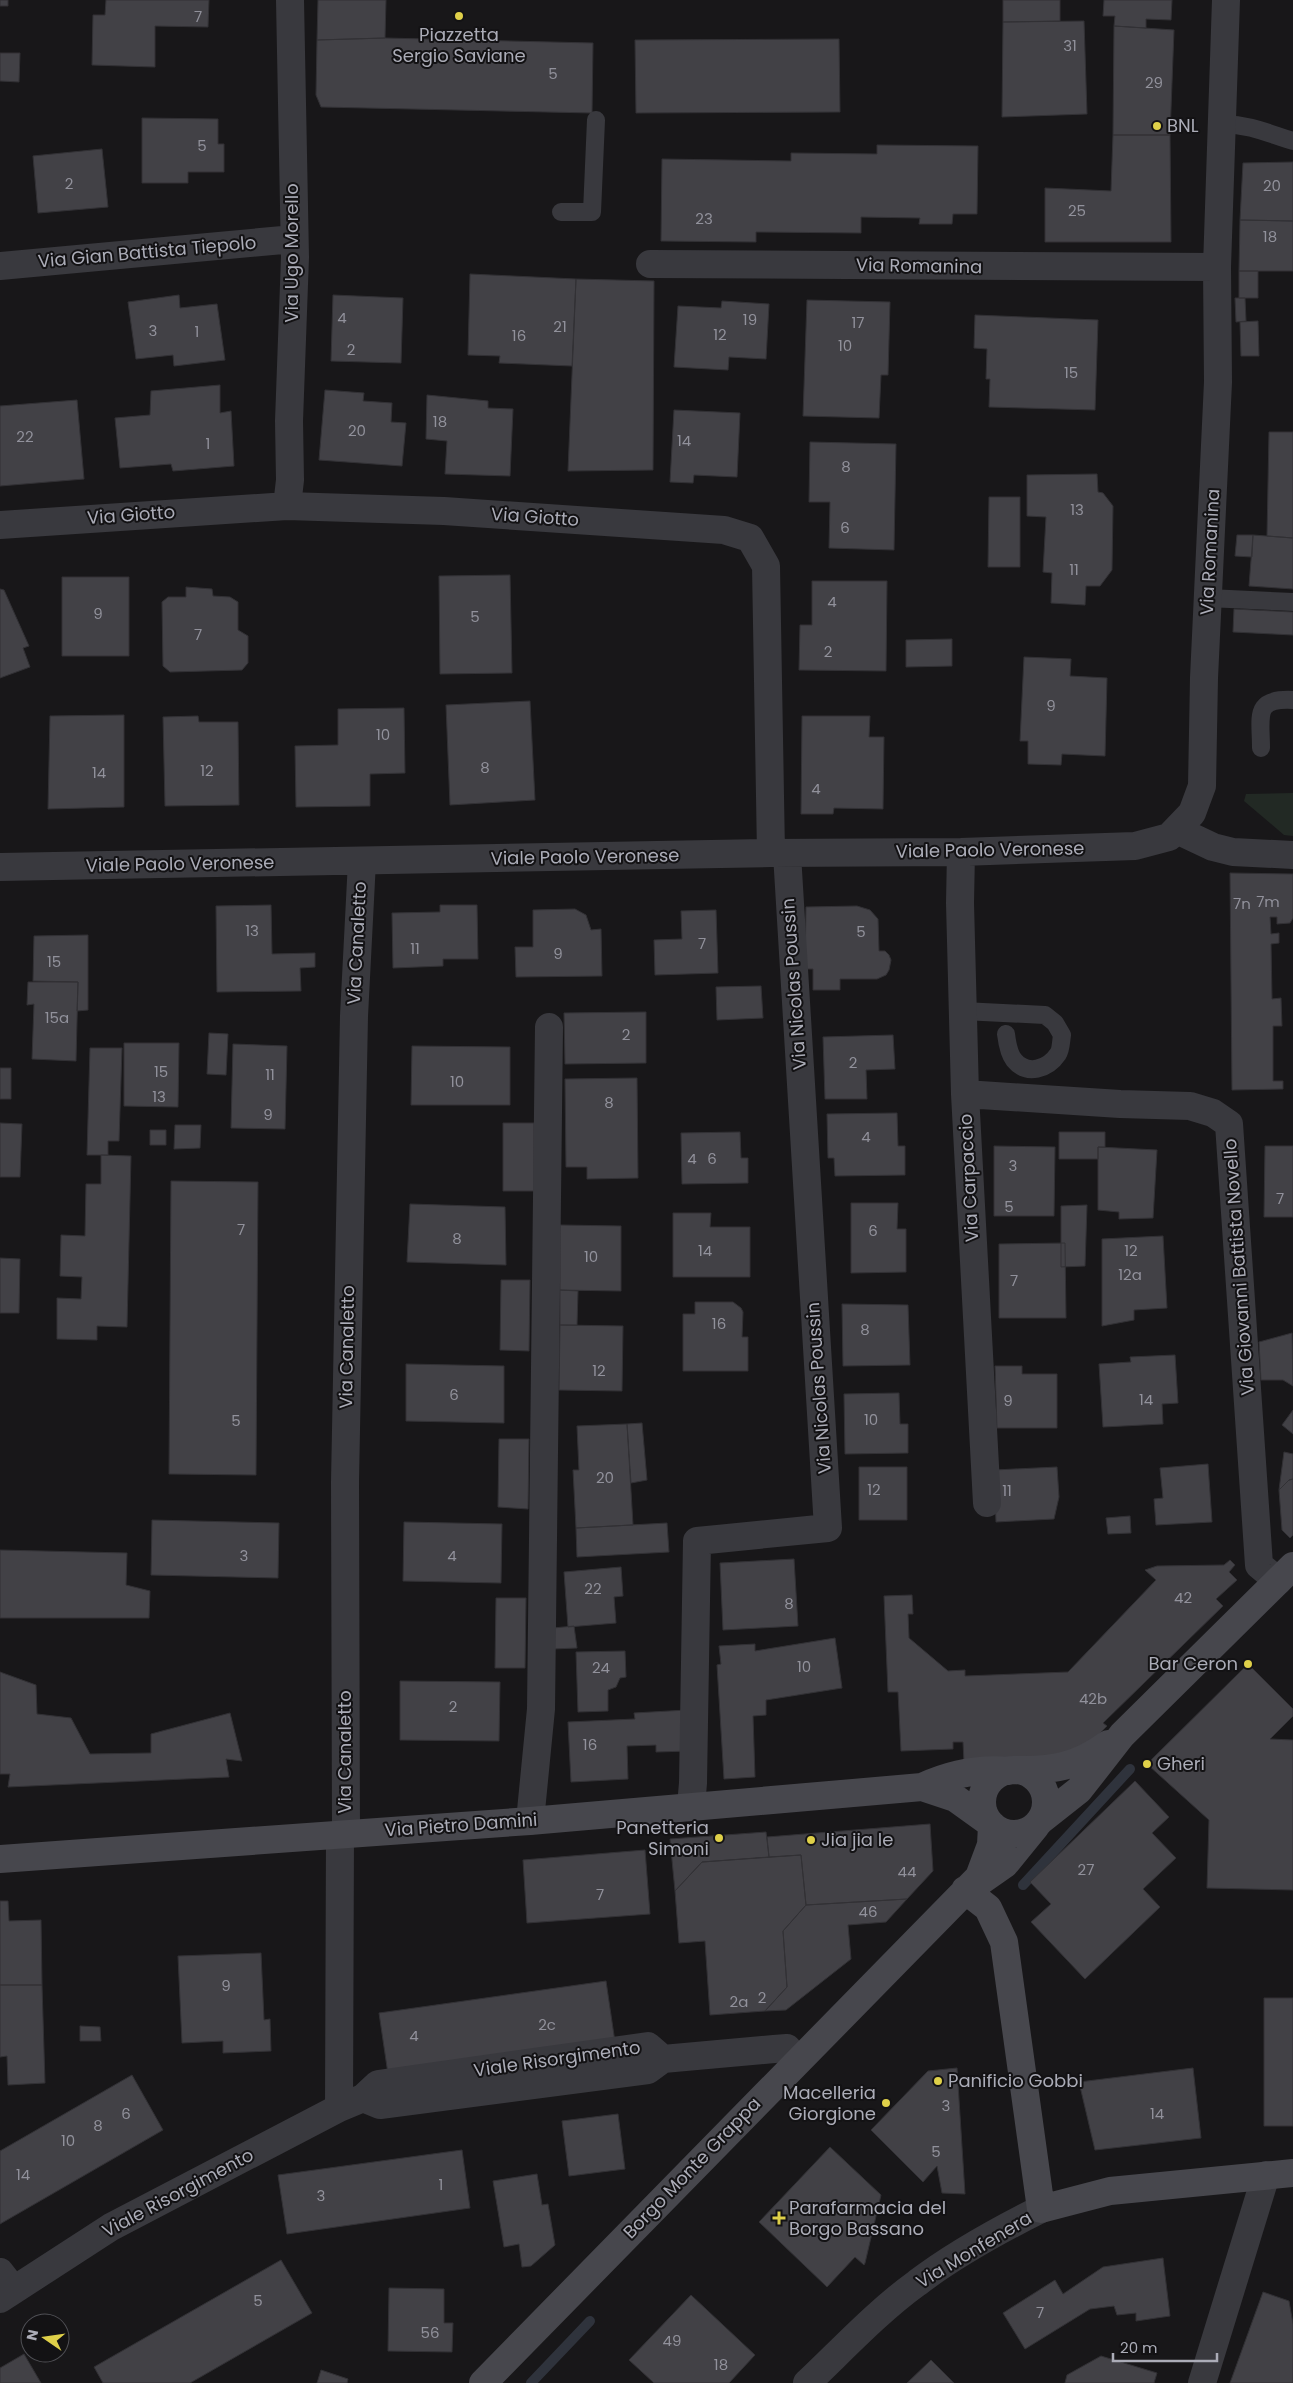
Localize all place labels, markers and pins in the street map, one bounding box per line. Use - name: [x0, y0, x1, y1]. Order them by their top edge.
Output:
- marker: Piazzetta Sergio Saviane: [453, 10, 465, 22]
- place label: Piazzetta Sergio Saviane: [392, 22, 526, 68]
- place label: BNL: [1167, 113, 1199, 138]
- marker: BNL: [1151, 120, 1163, 132]
- place label: Bar Ceron: [1148, 1651, 1238, 1676]
- marker: Bar Ceron: [1242, 1658, 1254, 1670]
- place label: Gheri: [1157, 1751, 1205, 1776]
- marker: Gheri: [1141, 1758, 1153, 1770]
- place label: Panetteria Simoni: [616, 1815, 709, 1861]
- place label: Jia jia le: [821, 1827, 893, 1852]
- marker: Panetteria Simoni: [713, 1832, 725, 1844]
- marker: Jia jia le: [805, 1834, 817, 1846]
- place label: Panificio Gobbi: [948, 2068, 1083, 2093]
- marker: Panificio Gobbi: [932, 2075, 944, 2087]
- place label: Macelleria Giorgione: [783, 2080, 876, 2126]
- marker: Macelleria Giorgione: [880, 2097, 892, 2109]
- place label: Parafarmacia del Borgo Bassano: [789, 2195, 946, 2241]
- marker: Parafarmacia del Borgo Bassano: [773, 2212, 785, 2224]

